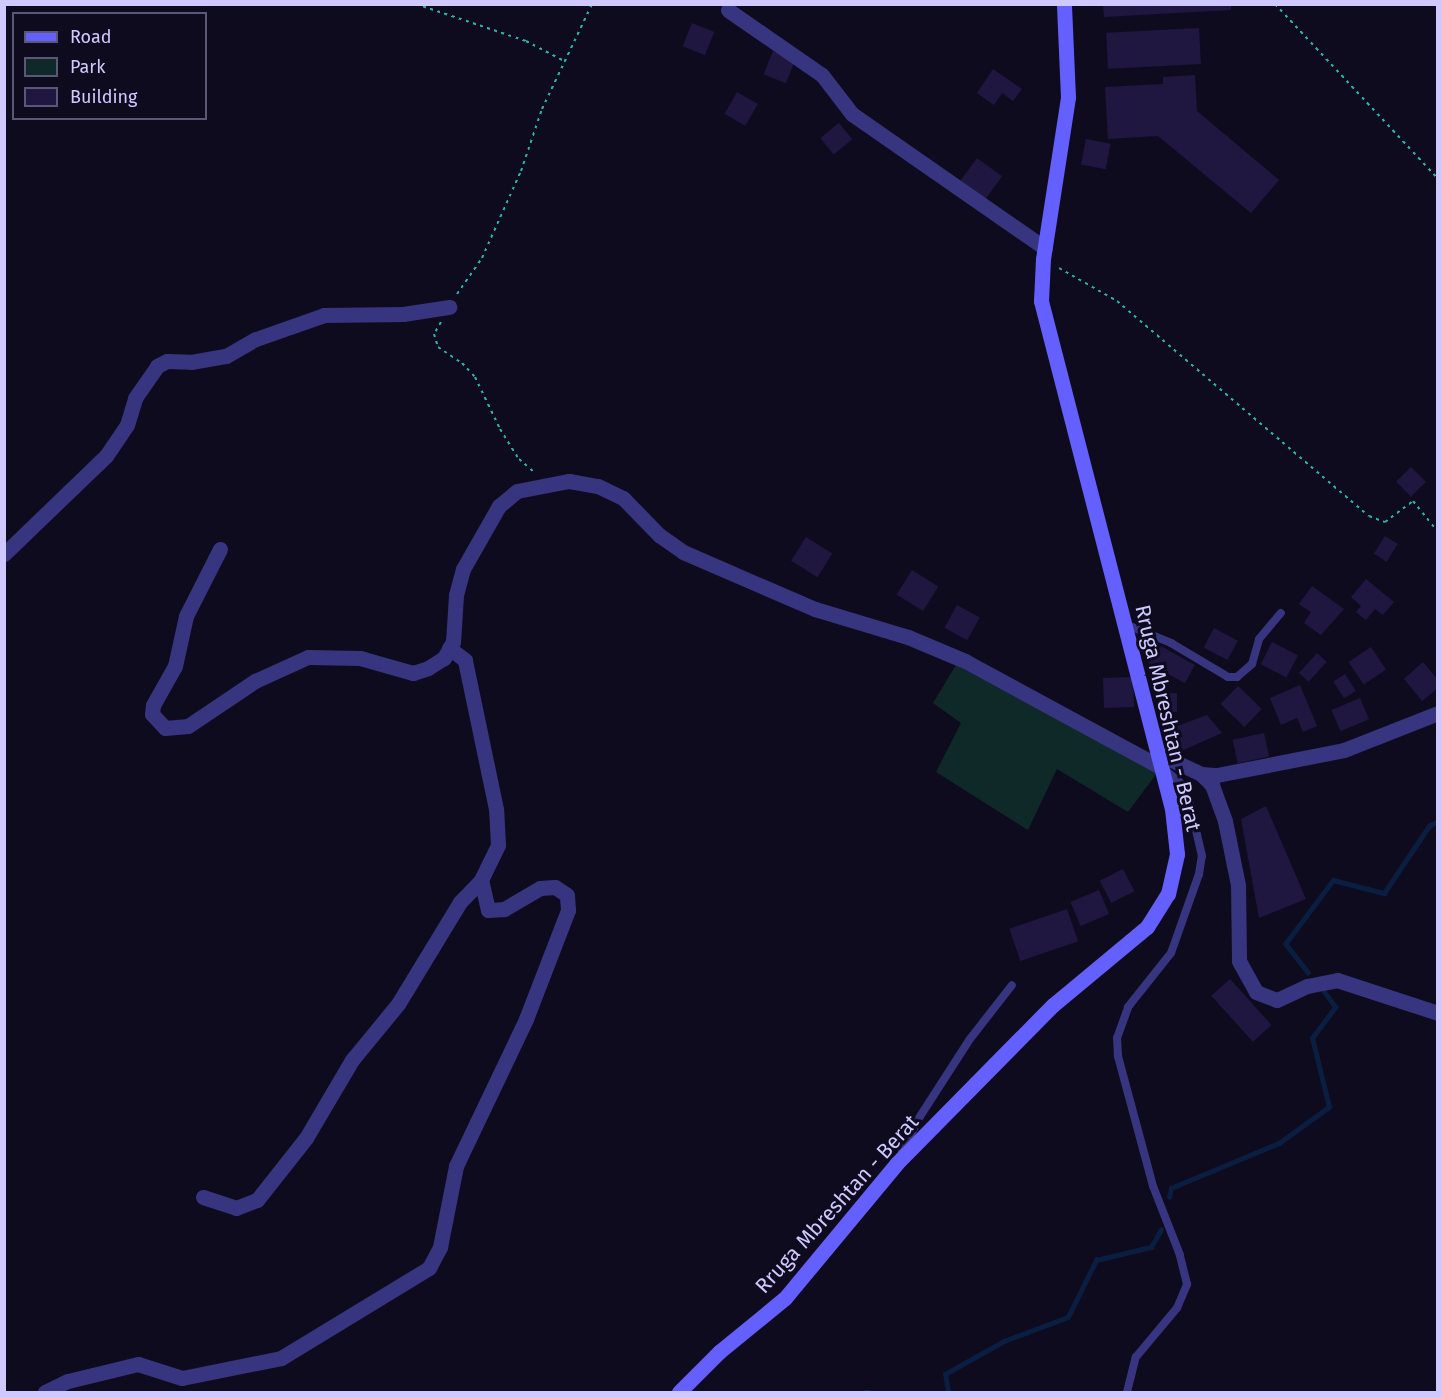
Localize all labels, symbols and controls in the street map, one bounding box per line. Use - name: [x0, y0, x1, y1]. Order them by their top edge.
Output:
- legend: [12, 12, 207, 120]
- text: Road: [70, 26, 112, 48]
- text: Park: [70, 56, 105, 78]
- text: Building: [70, 86, 137, 108]
- street label: Rruga Mbreshtan - Berat: [1130, 602, 1206, 834]
- street label: Rruga Mbreshtan - Berat: [750, 1109, 924, 1299]

